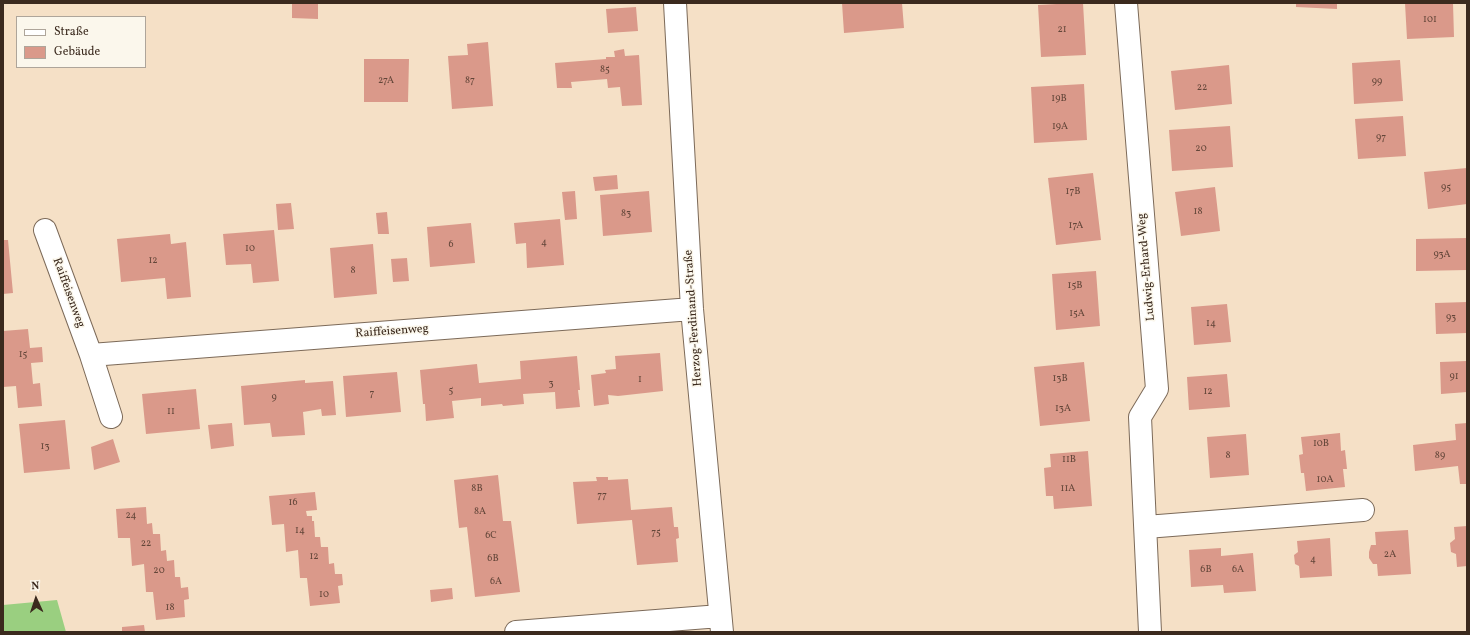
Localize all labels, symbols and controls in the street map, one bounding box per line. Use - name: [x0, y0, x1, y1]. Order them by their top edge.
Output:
- house number: 101: [1423, 14, 1437, 26]
- legend: [16, 16, 146, 68]
- text: Straße: [54, 24, 89, 40]
- house number: 21: [1057, 24, 1067, 36]
- text: Gebäude: [54, 44, 100, 60]
- house number: 85: [600, 64, 610, 76]
- house number: 27A: [378, 75, 394, 87]
- house number: 87: [465, 75, 475, 87]
- house number: 99: [1372, 76, 1382, 88]
- house number: 22: [1197, 82, 1207, 94]
- house number: 19B: [1051, 93, 1067, 105]
- house number: 19A: [1052, 121, 1068, 133]
- house number: 97: [1376, 132, 1386, 144]
- house number: 20: [1195, 143, 1207, 155]
- house number: 95: [1441, 182, 1451, 194]
- house number: 17B: [1066, 186, 1080, 198]
- house number: 18: [1194, 206, 1202, 218]
- house number: 83: [621, 208, 631, 220]
- street label: Ludwig-Erhard-Weg: [1135, 212, 1159, 322]
- house number: 17A: [1069, 220, 1083, 232]
- house number: 4: [541, 237, 547, 249]
- house number: 6: [448, 239, 454, 251]
- house number: 10: [245, 243, 255, 255]
- street label: Herzog-Ferdinand-Straße: [682, 249, 706, 387]
- house number: 93A: [1433, 249, 1451, 261]
- house number: 12: [148, 255, 158, 267]
- street label: Raiffeisenweg: [49, 256, 87, 330]
- house number: 8: [350, 265, 356, 277]
- house number: 15B: [1068, 280, 1082, 292]
- house number: 15A: [1069, 308, 1085, 320]
- house number: 93: [1446, 312, 1456, 324]
- house number: 14: [1206, 318, 1216, 330]
- street label: Raiffeisenweg: [355, 322, 429, 342]
- house number: 15: [19, 349, 27, 361]
- house number: 91: [1449, 371, 1459, 383]
- house number: 13B: [1052, 373, 1068, 385]
- house number: 1: [638, 374, 642, 386]
- house number: 3: [548, 378, 554, 390]
- house number: 5: [449, 385, 453, 397]
- house number: 12: [1203, 386, 1213, 398]
- house number: 7: [370, 388, 374, 400]
- house number: 9: [271, 392, 277, 404]
- house number: 13A: [1055, 403, 1071, 415]
- house number: 11: [167, 406, 175, 418]
- house number: 10B: [1313, 438, 1329, 450]
- house number: 13: [40, 441, 50, 453]
- house number: 8: [1225, 450, 1231, 462]
- house number: 89: [1435, 450, 1445, 462]
- house number: 11B: [1062, 454, 1076, 466]
- house number: 10A: [1317, 474, 1333, 486]
- house number: 8B: [471, 483, 483, 495]
- house number: 11A: [1061, 483, 1075, 495]
- house number: 77: [597, 490, 607, 502]
- house number: 16: [289, 497, 297, 509]
- house number: 8A: [474, 506, 486, 518]
- house number: 24: [125, 510, 137, 522]
- house number: 14: [295, 525, 305, 537]
- house number: 75: [651, 527, 661, 539]
- house number: 6C: [485, 530, 497, 542]
- house number: 22: [141, 538, 151, 550]
- house number: 2A: [1384, 549, 1396, 561]
- house number: 12: [309, 551, 319, 563]
- house number: 6B: [487, 553, 499, 565]
- house number: 4: [1310, 554, 1316, 566]
- house number: 6B: [1200, 564, 1212, 576]
- house number: 6A: [1232, 564, 1244, 576]
- house number: 20: [153, 565, 165, 577]
- house number: 6A: [490, 576, 502, 588]
- north arrow: [16, 579, 56, 619]
- text: N: [31, 579, 40, 594]
- house number: 10: [319, 589, 329, 601]
- house number: 18: [166, 602, 174, 614]

